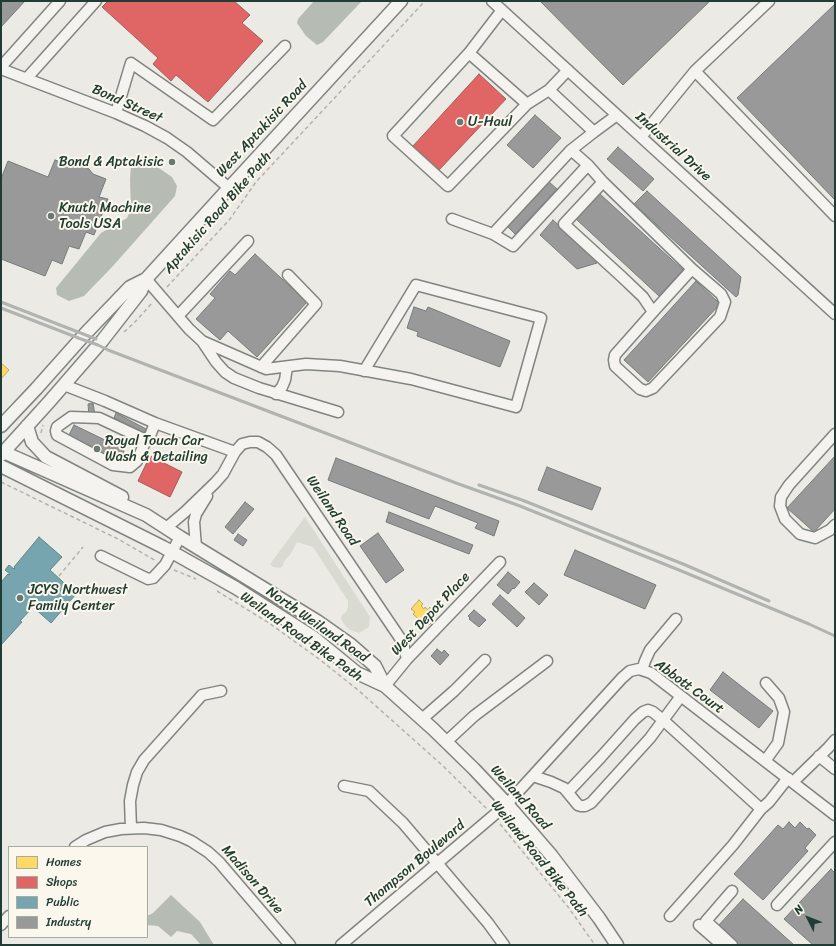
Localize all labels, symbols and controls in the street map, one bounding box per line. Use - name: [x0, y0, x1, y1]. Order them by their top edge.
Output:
- street label: West Aptakisic Road: [213, 77, 311, 181]
- street label: Bond Street: [89, 81, 165, 127]
- street label: Industrial Drive: [632, 109, 714, 185]
- place label: U-Haul: [468, 114, 512, 130]
- marker: U-Haul: [455, 117, 465, 127]
- street label: Aptakisic Road Bike Path: [161, 149, 275, 277]
- place label: Bond & Aptakisic: [59, 154, 164, 170]
- marker: Bond & Aptakisic: [167, 157, 177, 167]
- place label: Knuth Machine Tools USA: [59, 200, 151, 232]
- marker: Knuth Machine Tools USA: [46, 211, 56, 221]
- place label: Royal Touch Car Wash & Detailing: [105, 433, 208, 466]
- marker: Royal Touch Car Wash & Detailing: [92, 444, 102, 454]
- street label: Weiland Road: [302, 473, 362, 549]
- street label: West Depot Place: [388, 569, 474, 659]
- place label: JCYS Northwest Family Center: [28, 582, 127, 614]
- street label: North Weiland Road: [263, 583, 371, 667]
- street label: Weiland Road Bike Path: [237, 589, 365, 685]
- marker: JCYS Northwest Family Center: [15, 593, 25, 603]
- street label: Abbott Court: [651, 656, 727, 718]
- street label: Weiland Road: [487, 762, 553, 834]
- street label: Weiland Road Bike Path: [487, 797, 591, 921]
- street label: Thompson Boulevard: [361, 817, 469, 911]
- street label: Madison Drive: [217, 842, 287, 918]
- legend: [8, 846, 148, 938]
- text: Homes: [46, 851, 82, 873]
- text: Shops: [46, 871, 77, 893]
- text: Public: [46, 891, 79, 913]
- north arrow: [788, 898, 828, 938]
- text: N: [789, 900, 808, 919]
- text: Industry: [46, 911, 91, 933]

